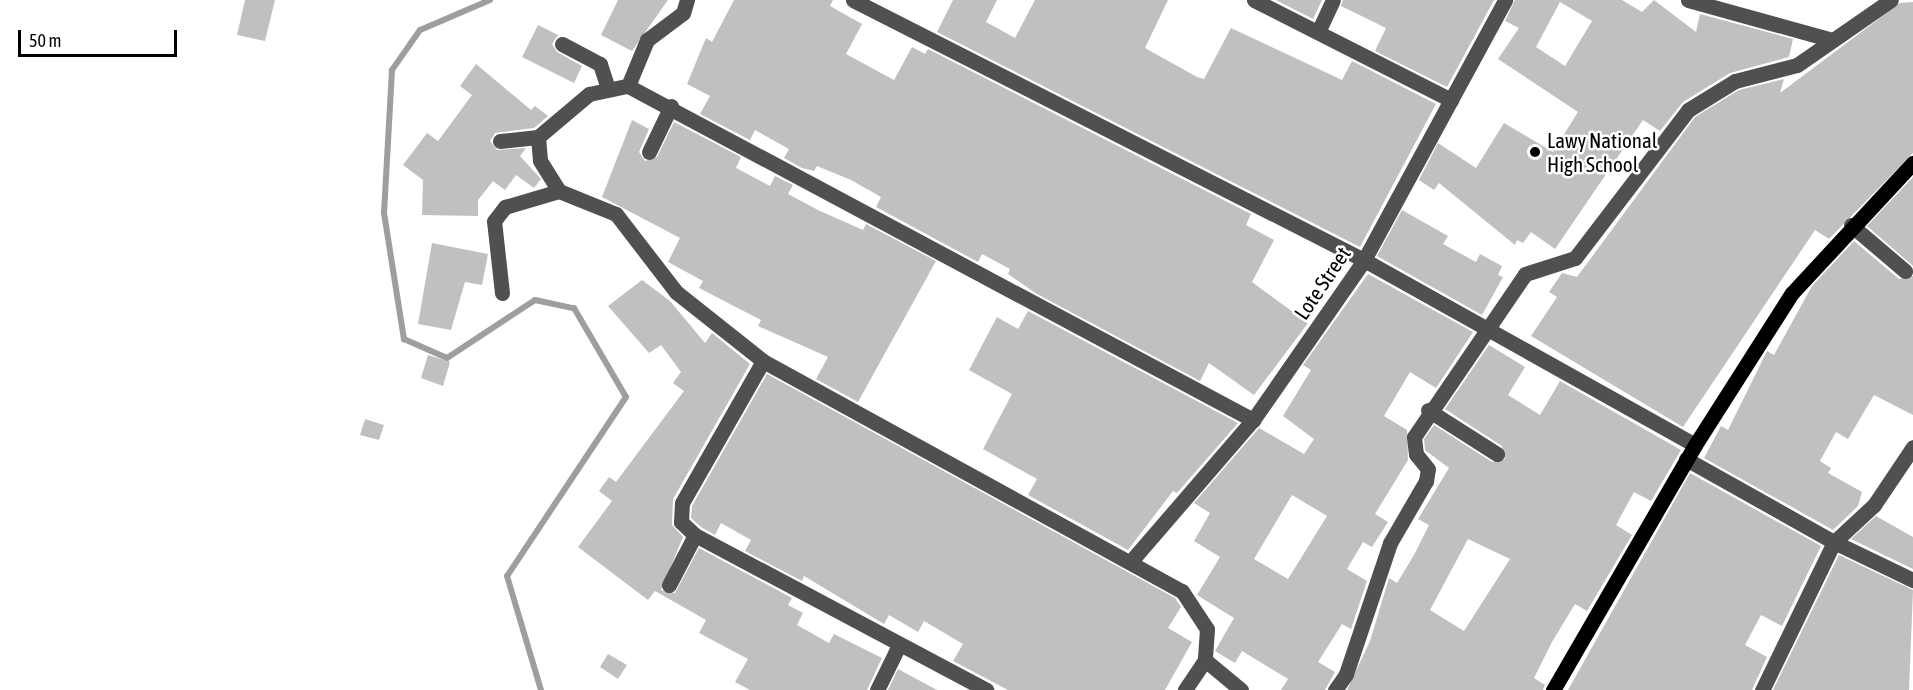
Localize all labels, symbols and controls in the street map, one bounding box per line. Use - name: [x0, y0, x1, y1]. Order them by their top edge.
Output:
- scale bar: [21, 18, 180, 56]
- text: 50 m: [29, 30, 61, 51]
- place label: Lawy National High School: [1547, 127, 1657, 177]
- marker: Lawy National High School: [1528, 145, 1542, 159]
- street label: Lote Street: [1289, 242, 1355, 324]

